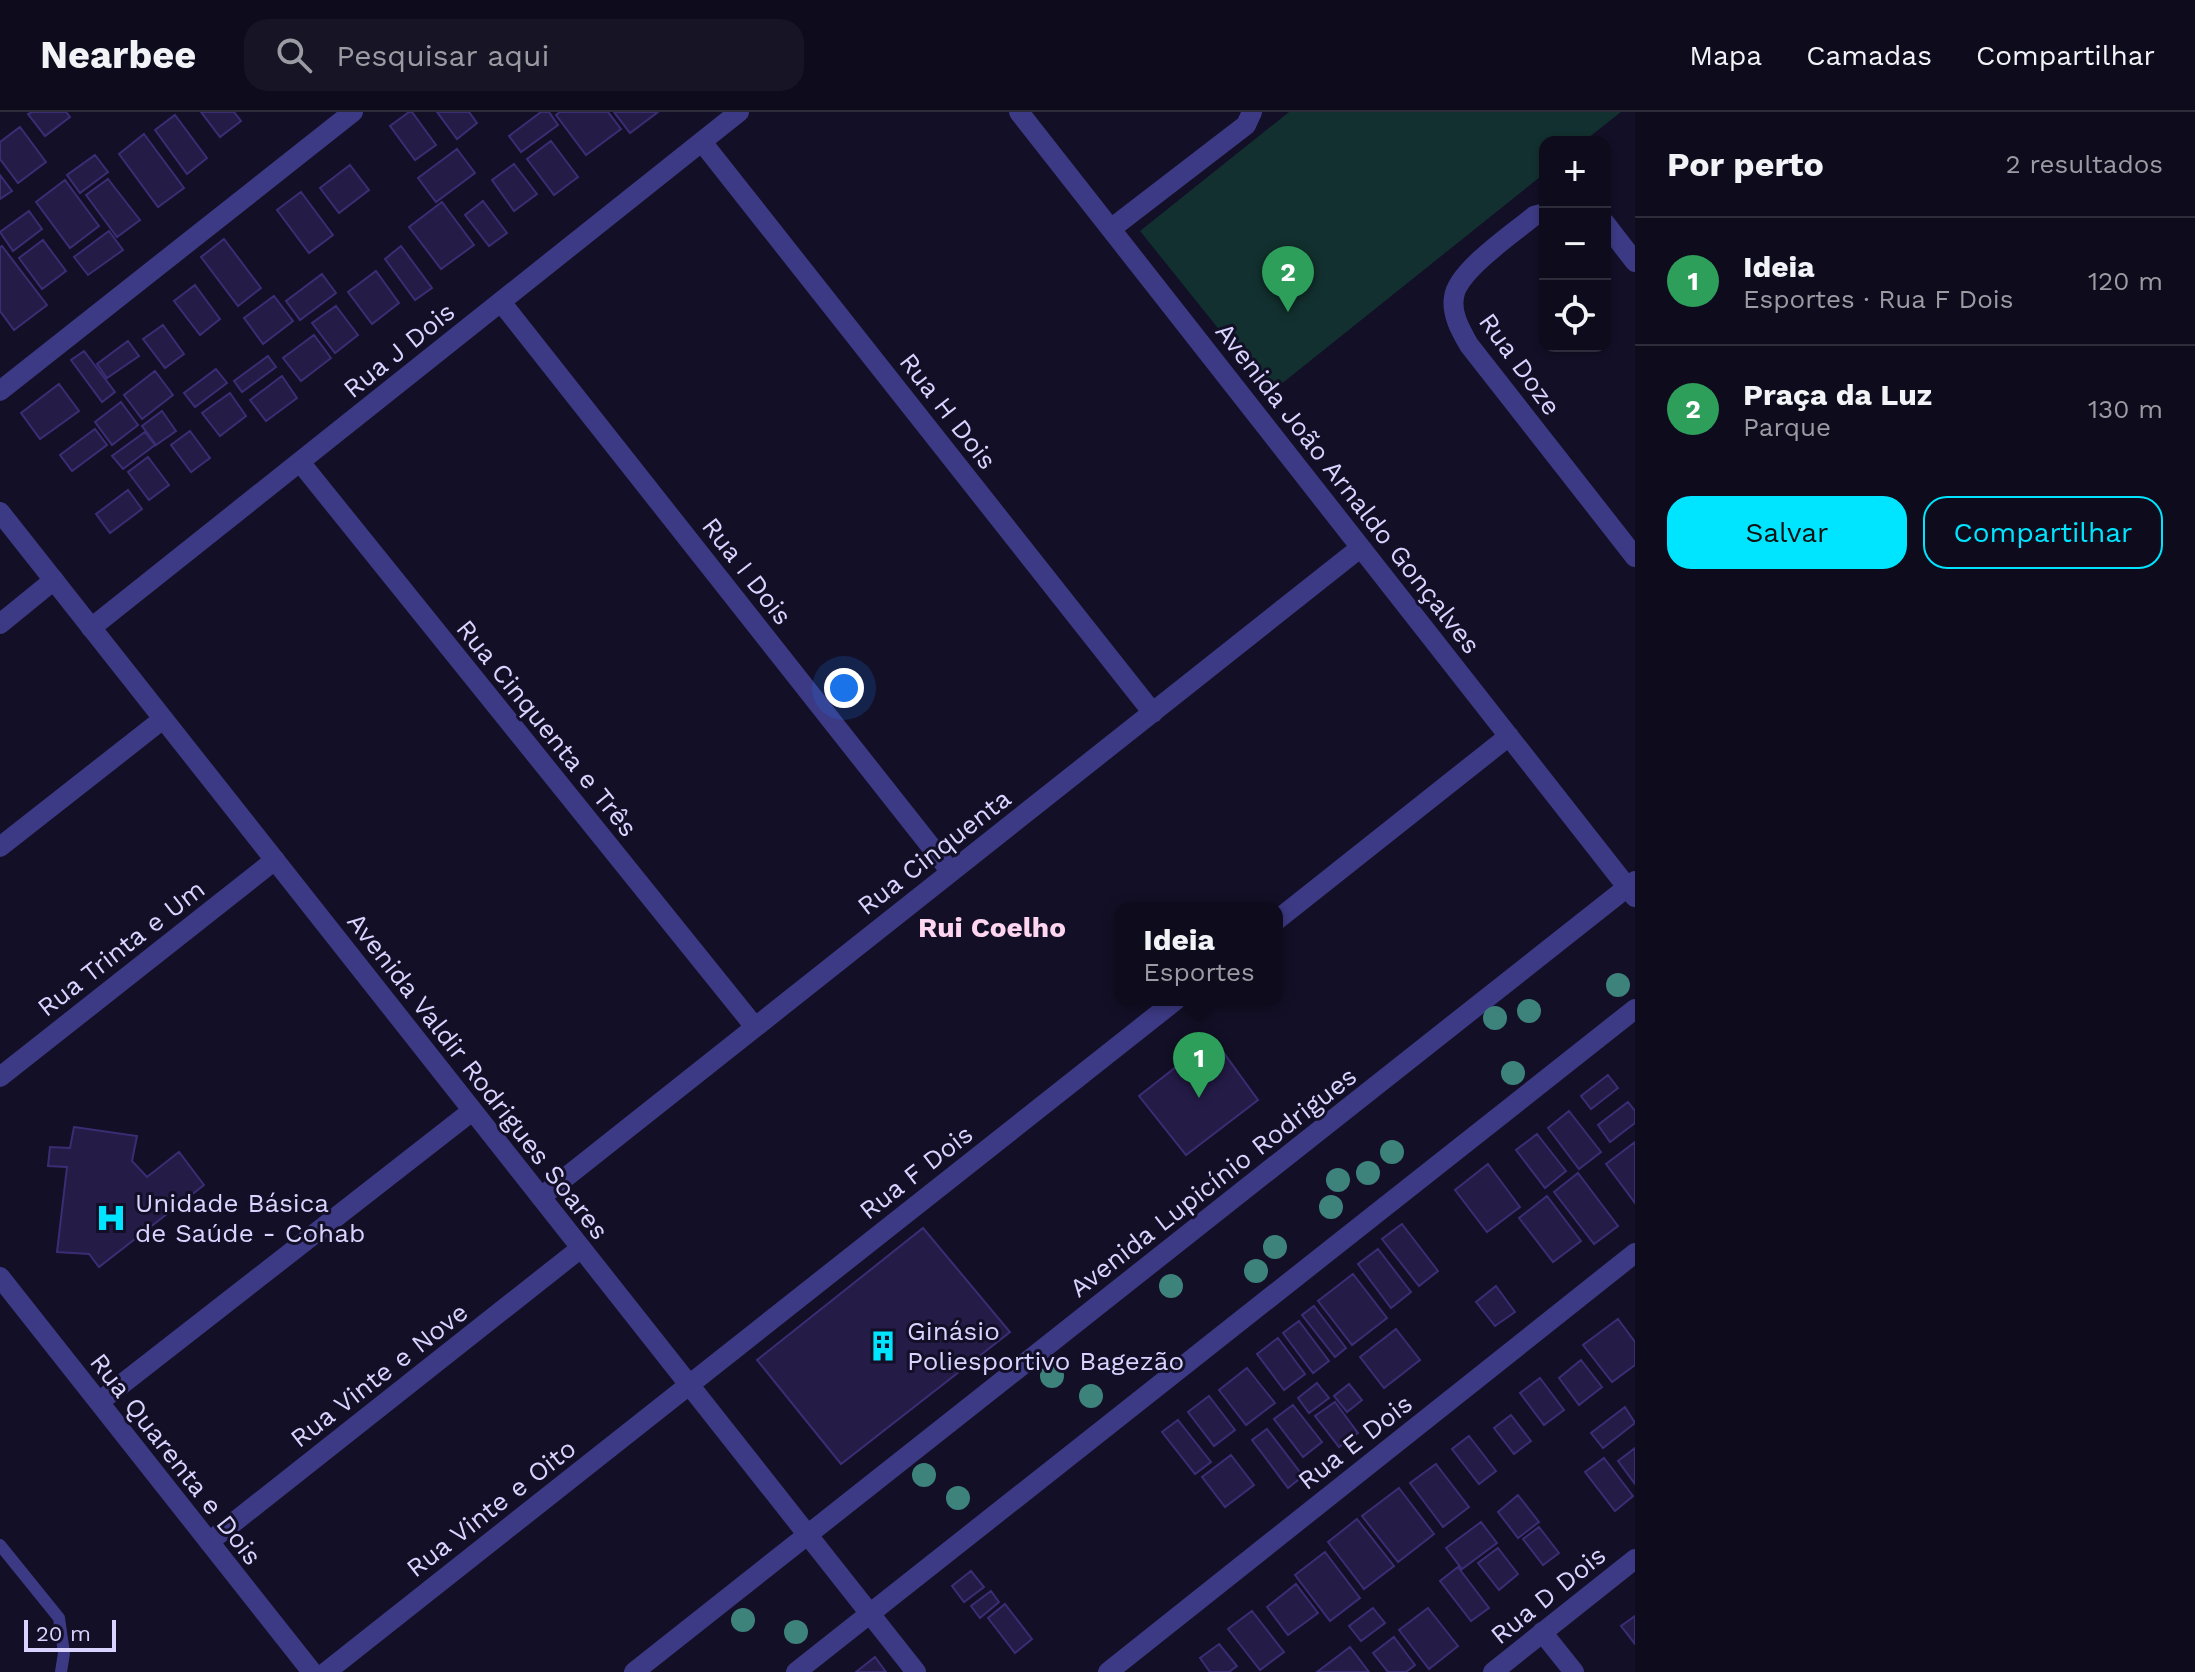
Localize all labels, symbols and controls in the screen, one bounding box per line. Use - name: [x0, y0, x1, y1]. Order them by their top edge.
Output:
- search box: [244, 19, 804, 91]
- text: Nearbee: [40, 33, 196, 77]
- icon: search: [272, 33, 316, 77]
- text: Pesquisar aqui: [336, 38, 550, 73]
- text: Mapa: [1689, 39, 1762, 72]
- text: Camadas: [1806, 39, 1932, 72]
- text: Compartilhar: [1976, 39, 2155, 72]
- map controls: [1539, 136, 1611, 352]
- button: +: [1539, 136, 1611, 208]
- text: Por perto: [1667, 144, 1824, 184]
- text: 2 resultados: [2005, 149, 2163, 179]
- button: −: [1539, 208, 1611, 280]
- pin: 2: [1262, 246, 1314, 312]
- text: Ideia: [1743, 249, 1815, 284]
- text: 1: [1687, 266, 1699, 296]
- text: 120 m: [2088, 266, 2163, 296]
- button: locate: [1539, 280, 1611, 352]
- text: Esportes · Rua F Dois: [1743, 284, 2013, 314]
- street label: Rua J Dois: [338, 296, 460, 404]
- street label: Rua Doze: [1473, 307, 1567, 421]
- street label: Avenida João Arnaldo Gonçalves: [1210, 317, 1486, 659]
- street label: Rua H Dois: [893, 347, 1003, 475]
- text: Praça da Luz: [1743, 377, 1932, 412]
- text: 2: [1685, 394, 1701, 424]
- text: 130 m: [2088, 394, 2163, 424]
- text: Parque: [1743, 412, 1831, 442]
- button: Salvar: [1667, 496, 1907, 569]
- button: Compartilhar: [1923, 496, 2163, 569]
- street label: Rua I Dois: [696, 512, 798, 630]
- street label: Rua Cinquenta e Três: [450, 614, 644, 842]
- your location: [824, 668, 864, 708]
- street label: Rua Cinquenta: [852, 783, 1017, 921]
- street label: Rua Trinta e Um: [32, 874, 210, 1022]
- popup: [1115, 902, 1283, 1006]
- street label: Avenida Valdir Rodrigues Soares: [341, 907, 615, 1245]
- district label: Rui Coelho: [918, 911, 1066, 944]
- text: Ideia: [1143, 922, 1215, 957]
- text: Esportes: [1143, 957, 1255, 987]
- pin: 1: [1173, 1032, 1225, 1098]
- street label: Avenida Lupicínio Rodrigues: [1064, 1061, 1362, 1303]
- street label: Rua F Dois: [854, 1119, 978, 1225]
- place label: Unidade Básica de Saúde - Cohab: [135, 1188, 365, 1248]
- hospital icon: Unidade Básica de Saúde - Cohab: [94, 1201, 128, 1235]
- street label: Rua Vinte e Nove: [284, 1297, 474, 1453]
- place label: Ginásio Poliesportivo Bagezão: [907, 1316, 1184, 1376]
- building icon: Ginásio Poliesportivo Bagezão: [866, 1329, 900, 1363]
- street label: Rua Quarenta e Dois: [84, 1347, 268, 1571]
- street label: Rua E Dois: [1292, 1388, 1418, 1496]
- street label: Rua Vinte e Oito: [401, 1433, 581, 1583]
- street label: Rua D Dois: [1485, 1540, 1611, 1650]
- scale bar: [24, 1616, 116, 1652]
- text: 20 m: [36, 1621, 91, 1646]

